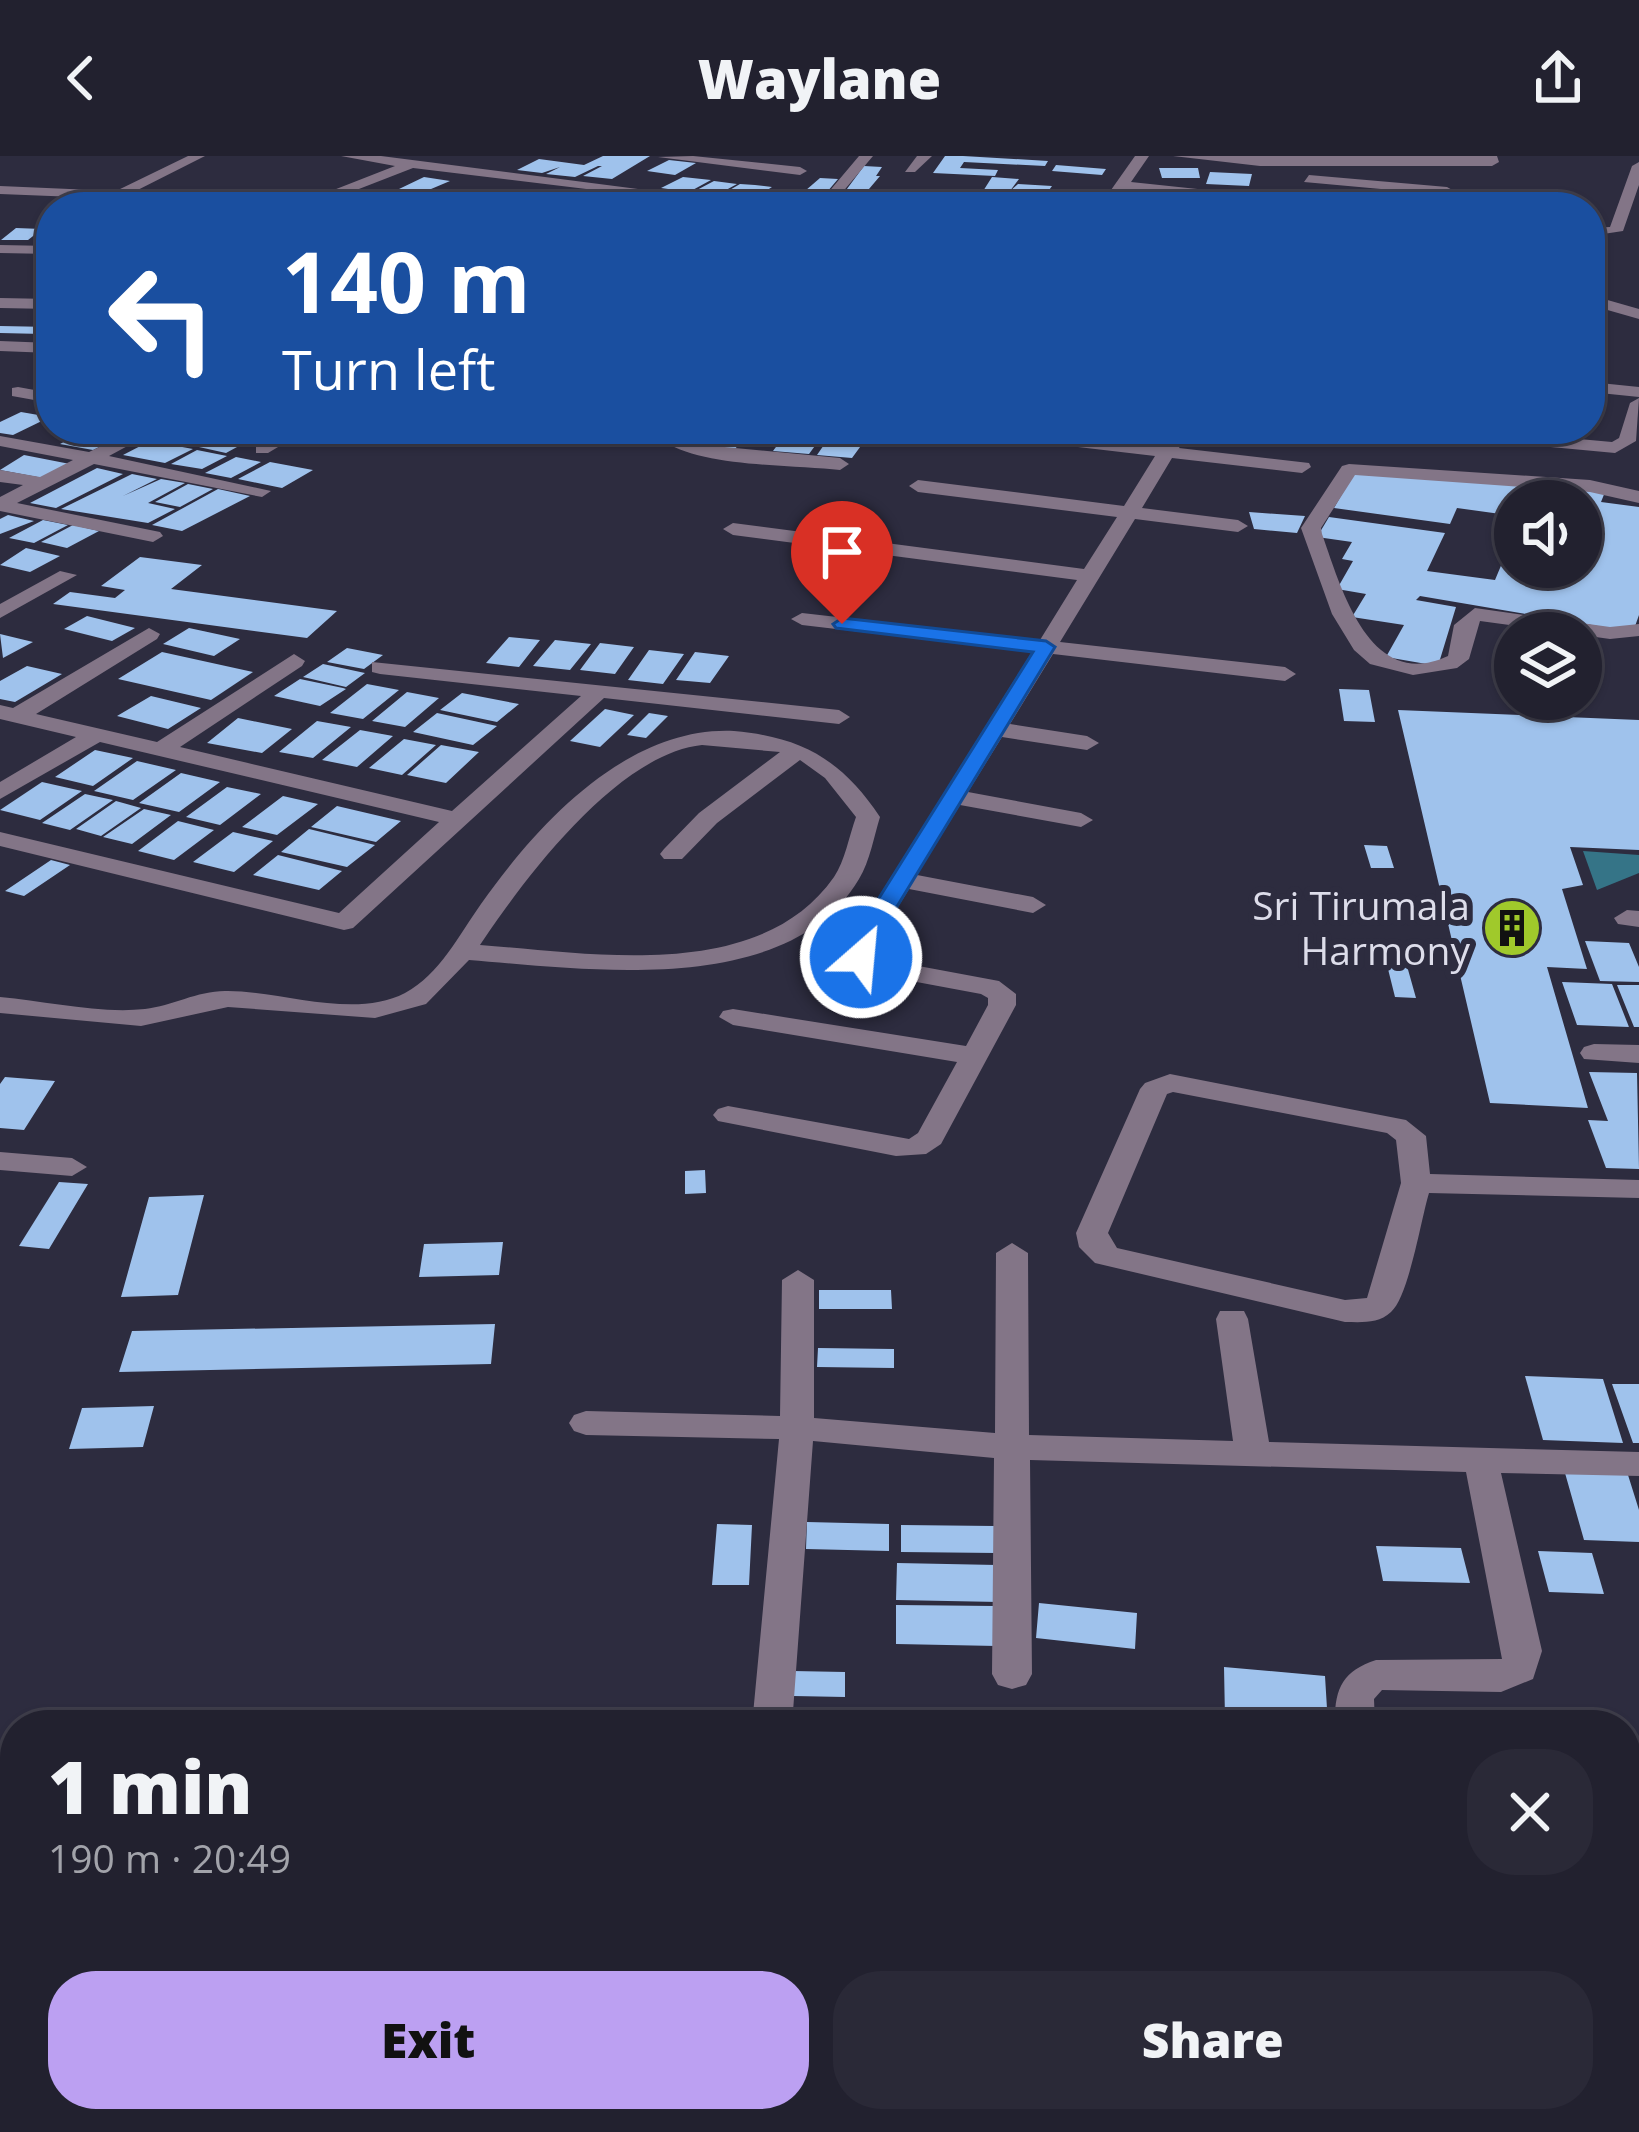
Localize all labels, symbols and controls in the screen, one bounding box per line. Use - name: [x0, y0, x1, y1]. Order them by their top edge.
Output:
- text: Waylane: [698, 41, 941, 115]
- icon: back: [48, 45, 114, 111]
- icon: share: [1525, 45, 1591, 111]
- text: 140 m: [282, 223, 530, 338]
- icon: left: [84, 240, 240, 396]
- text: Turn left: [282, 332, 495, 406]
- map controls: [1494, 480, 1602, 720]
- button: sound: [1494, 480, 1602, 588]
- pin: [791, 501, 893, 624]
- icon: arrive: [809, 519, 875, 585]
- button: layers: [1494, 612, 1602, 720]
- place label: Sri Tirumala Harmony: [1252, 878, 1470, 976]
- position arrow: [798, 894, 924, 1020]
- building icon: Sri Tirumala Harmony: [1481, 897, 1543, 959]
- text: 1 min: [48, 1737, 253, 1835]
- button: close: [1467, 1749, 1593, 1875]
- text: 190 m · 20:49: [48, 1831, 291, 1884]
- button: Exit: [48, 1971, 809, 2109]
- button: Share: [833, 1971, 1593, 2109]

